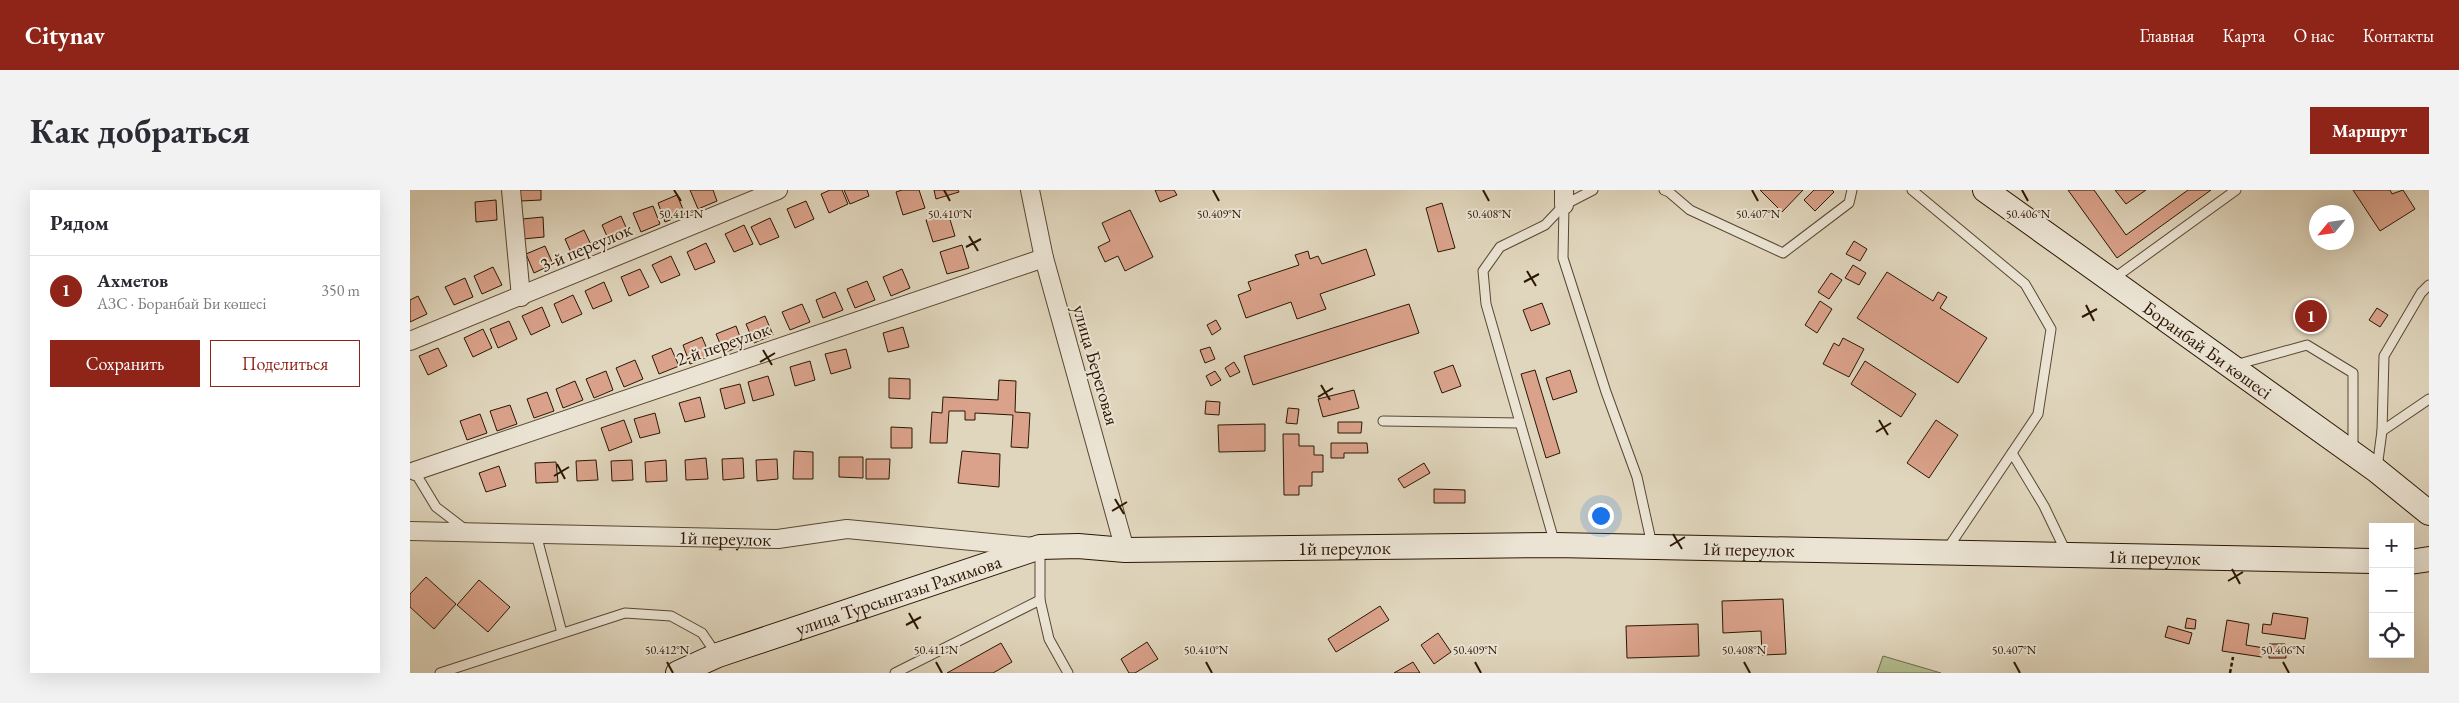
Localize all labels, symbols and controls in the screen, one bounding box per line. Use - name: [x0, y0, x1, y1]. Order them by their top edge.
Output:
- text: Citynav: [25, 20, 105, 51]
- text: Главная: [2140, 24, 2194, 47]
- text: Карта: [2222, 24, 2265, 47]
- text: О нас: [2293, 24, 2335, 47]
- text: Контакты: [2363, 24, 2434, 47]
- button: Маршрут: [2310, 107, 2429, 154]
- text: Как добраться: [30, 108, 250, 153]
- north arrow: [2309, 205, 2354, 250]
- text: 50.411°N: [659, 206, 704, 222]
- text: 50.410°N: [928, 206, 973, 222]
- text: 50.409°N: [1197, 206, 1242, 222]
- text: 50.408°N: [1467, 206, 1512, 222]
- text: 50.407°N: [1736, 206, 1781, 222]
- text: 50.406°N: [2006, 206, 2051, 222]
- text: Рядом: [50, 209, 109, 236]
- street label: 3-й переулок: [536, 216, 636, 278]
- text: Ахметов: [97, 268, 168, 293]
- text: 1: [62, 280, 70, 301]
- text: 350 m: [321, 280, 360, 301]
- text: АЗС · Боранбай Би көшесі: [97, 293, 266, 314]
- street label: Боранбай Би көшесі: [2138, 295, 2278, 405]
- pin: 1: [2295, 297, 2327, 335]
- street label: улица Береговая: [1067, 302, 1125, 429]
- street label: 2-й переулок: [673, 316, 773, 372]
- button: Сохранить: [50, 340, 200, 387]
- button: Поделиться: [210, 340, 360, 387]
- your location: [1588, 503, 1614, 529]
- map controls: [2369, 523, 2414, 658]
- button: +: [2369, 523, 2414, 568]
- street label: 1й переулок: [678, 524, 772, 551]
- street label: 1й переулок: [1298, 534, 1391, 560]
- street label: 1й переулок: [1702, 535, 1795, 562]
- street label: 1й переулок: [2108, 543, 2201, 570]
- street label: улица Турсынгазы Рахимова: [792, 548, 1005, 641]
- button: −: [2369, 568, 2414, 613]
- button: locate: [2369, 613, 2414, 658]
- text: 50.412°N: [645, 642, 690, 658]
- text: 50.411°N: [914, 642, 959, 658]
- text: 50.410°N: [1184, 642, 1229, 658]
- text: 50.409°N: [1453, 642, 1498, 658]
- text: 50.408°N: [1722, 642, 1767, 658]
- text: 50.407°N: [1992, 642, 2037, 658]
- text: 50.406°N: [2261, 642, 2306, 658]

